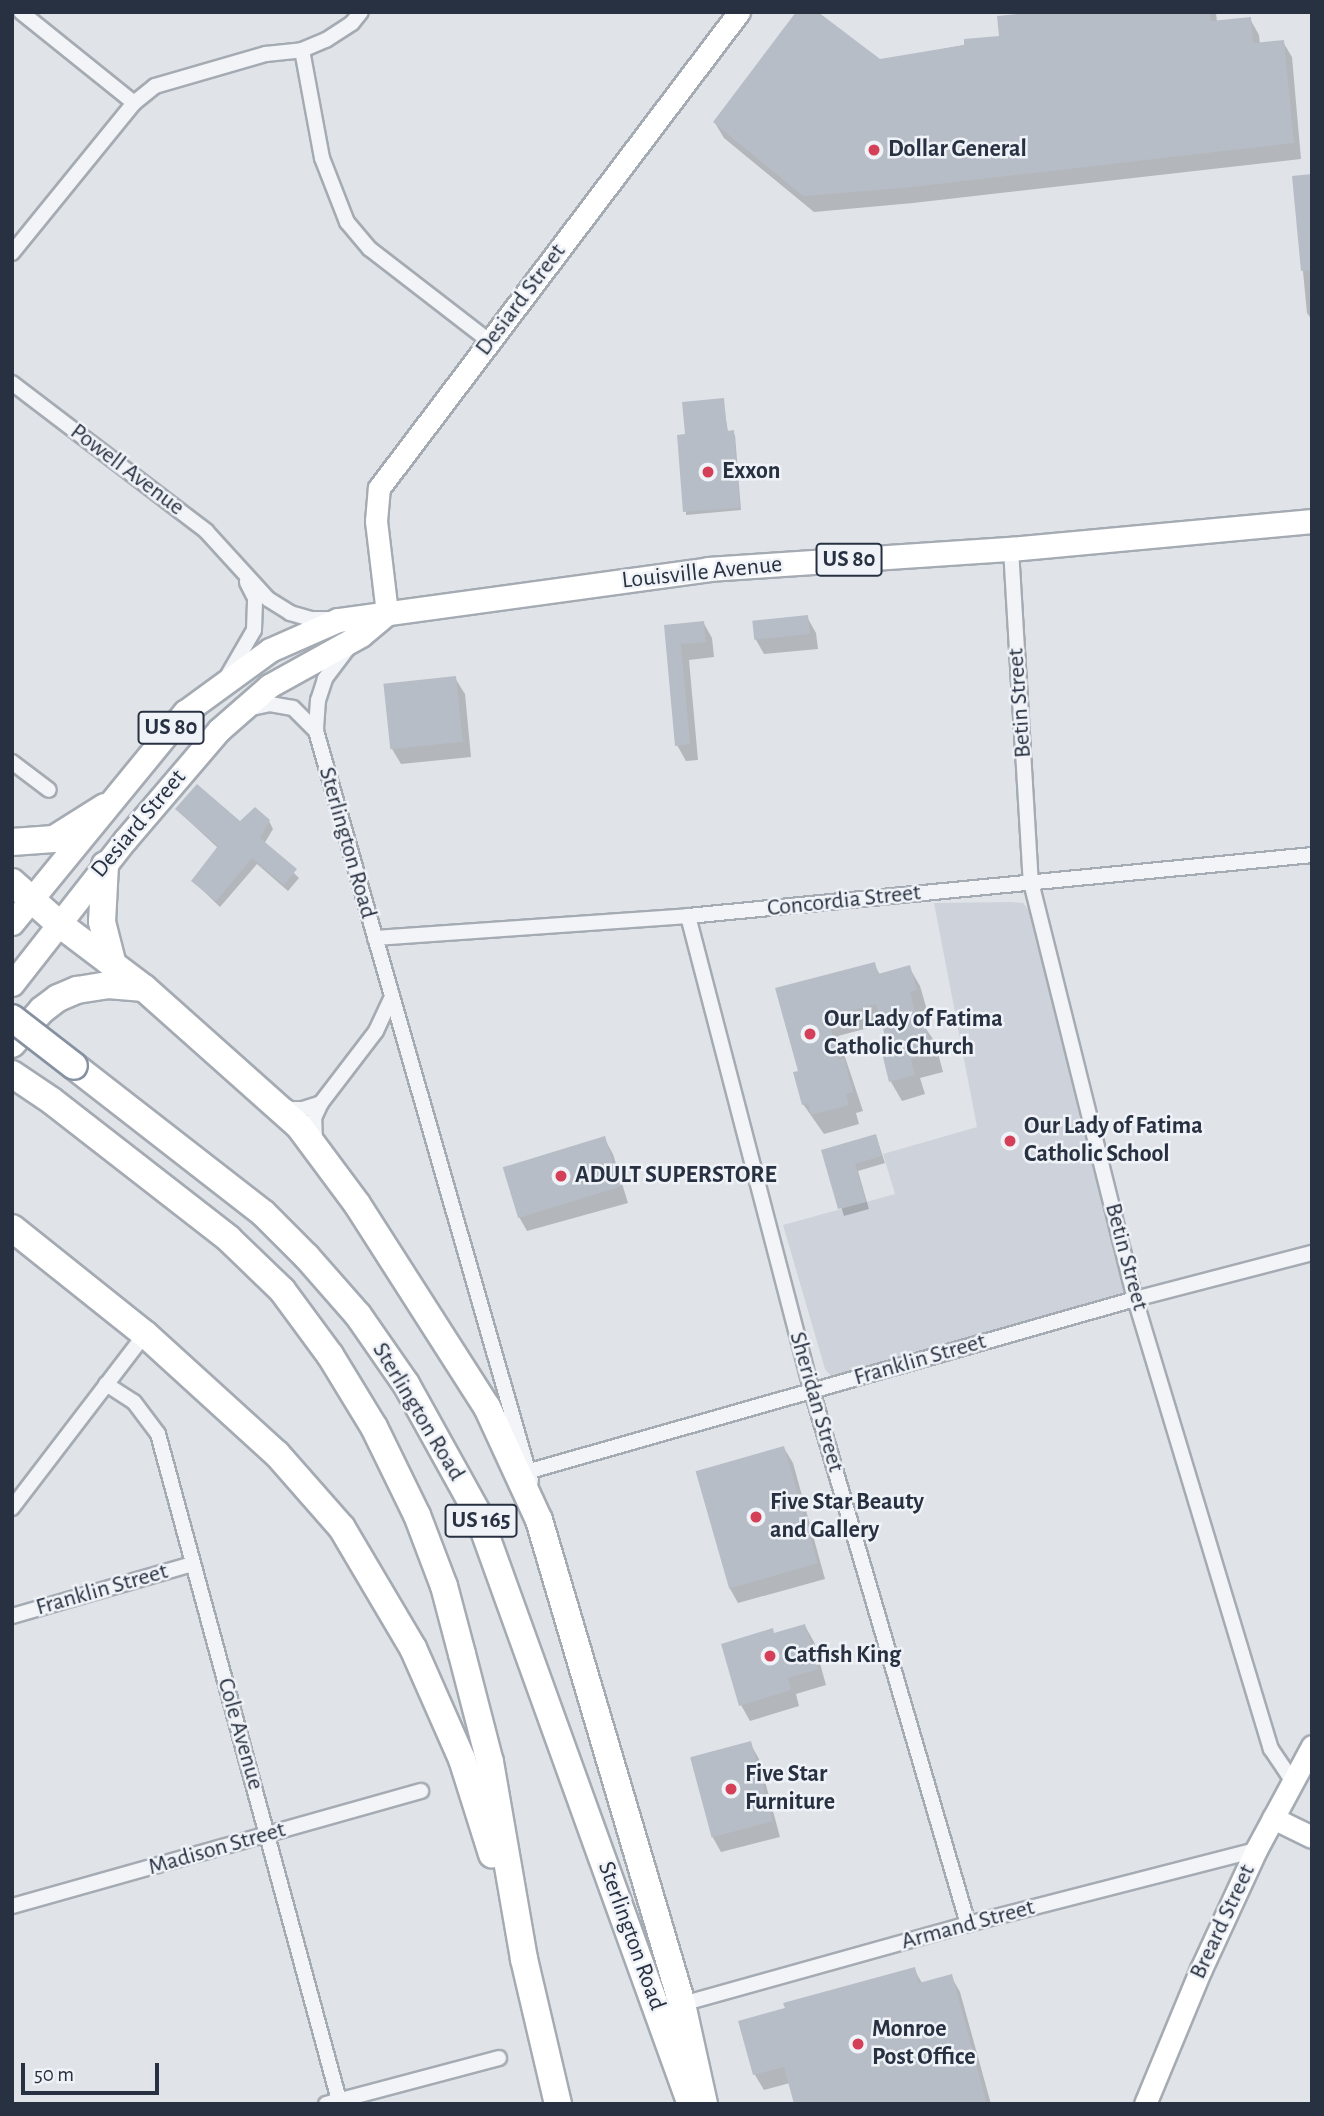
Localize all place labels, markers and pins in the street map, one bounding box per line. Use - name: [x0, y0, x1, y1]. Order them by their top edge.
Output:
- place label: Dollar General: [888, 136, 1027, 164]
- marker: Dollar General: [866, 142, 882, 158]
- place label: Exxon: [722, 458, 780, 486]
- marker: Exxon: [700, 464, 716, 480]
- place label: Our Lady of Fatima Catholic Church: [824, 1006, 1003, 1062]
- marker: Our Lady of Fatima Catholic Church: [802, 1026, 818, 1042]
- place label: Our Lady of Fatima Catholic School: [1024, 1113, 1203, 1169]
- marker: Our Lady of Fatima Catholic School: [1002, 1133, 1018, 1149]
- place label: ADULT SUPERSTORE: [575, 1162, 777, 1190]
- marker: ADULT SUPERSTORE: [553, 1168, 569, 1184]
- place label: Five Star Beauty and Gallery: [770, 1489, 924, 1545]
- marker: Five Star Beauty and Gallery: [748, 1509, 764, 1525]
- place label: Catfish King: [784, 1642, 901, 1670]
- marker: Catfish King: [762, 1648, 778, 1664]
- place label: Five Star Furniture: [745, 1761, 835, 1817]
- marker: Five Star Furniture: [723, 1781, 739, 1797]
- place label: Monroe Post Office: [872, 2016, 975, 2072]
- marker: Monroe Post Office: [850, 2036, 866, 2052]

